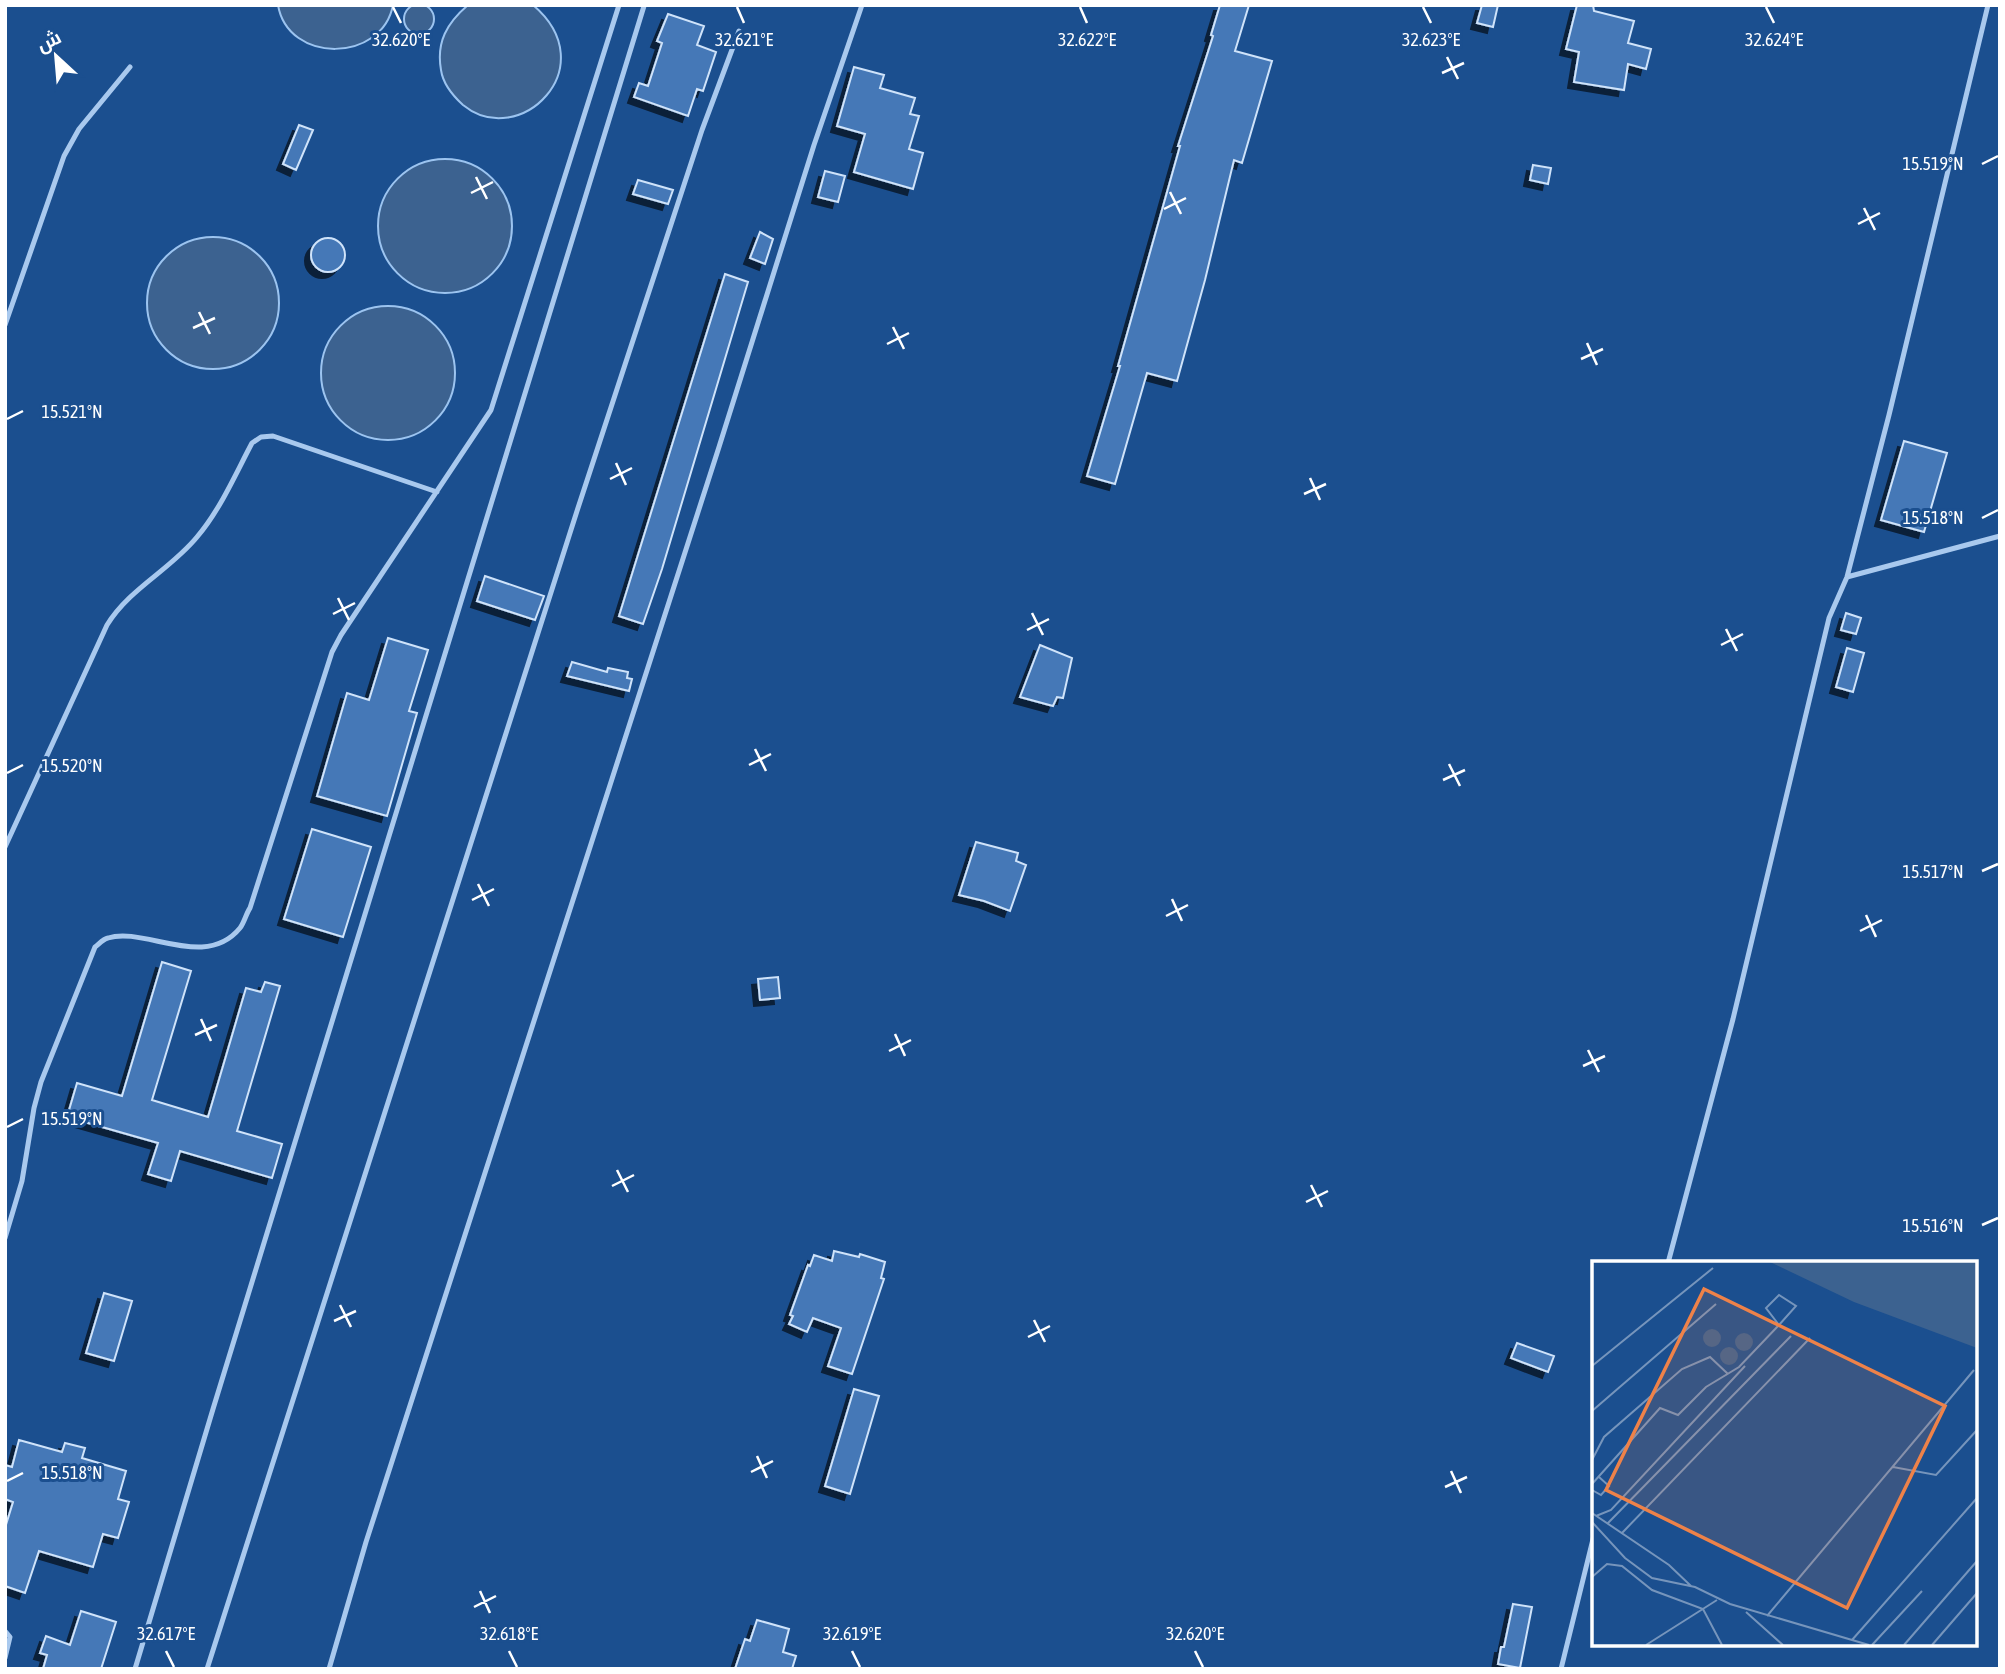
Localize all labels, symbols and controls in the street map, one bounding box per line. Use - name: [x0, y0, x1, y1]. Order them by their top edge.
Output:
- north arrow: [21, 21, 91, 91]
- text: ش: [33, 25, 65, 57]
- text: 32.620°E: [372, 29, 430, 50]
- text: 32.621°E: [715, 29, 773, 50]
- text: 32.622°E: [1058, 29, 1116, 50]
- text: 32.623°E: [1402, 29, 1460, 50]
- text: 32.624°E: [1745, 29, 1803, 50]
- text: 15.519°N: [1902, 153, 1964, 174]
- text: 15.521°N: [41, 401, 103, 422]
- text: 15.518°N: [1902, 507, 1964, 528]
- text: 15.520°N: [41, 755, 103, 776]
- text: 15.517°N: [1902, 861, 1964, 882]
- text: 15.519°N: [41, 1108, 103, 1129]
- text: 15.516°N: [1902, 1215, 1964, 1236]
- inset map: [1592, 1261, 1977, 1646]
- text: 15.518°N: [41, 1462, 103, 1483]
- text: 32.617°E: [137, 1623, 195, 1644]
- text: 32.618°E: [480, 1623, 538, 1644]
- text: 32.619°E: [823, 1623, 881, 1644]
- text: 32.620°E: [1166, 1623, 1224, 1644]

